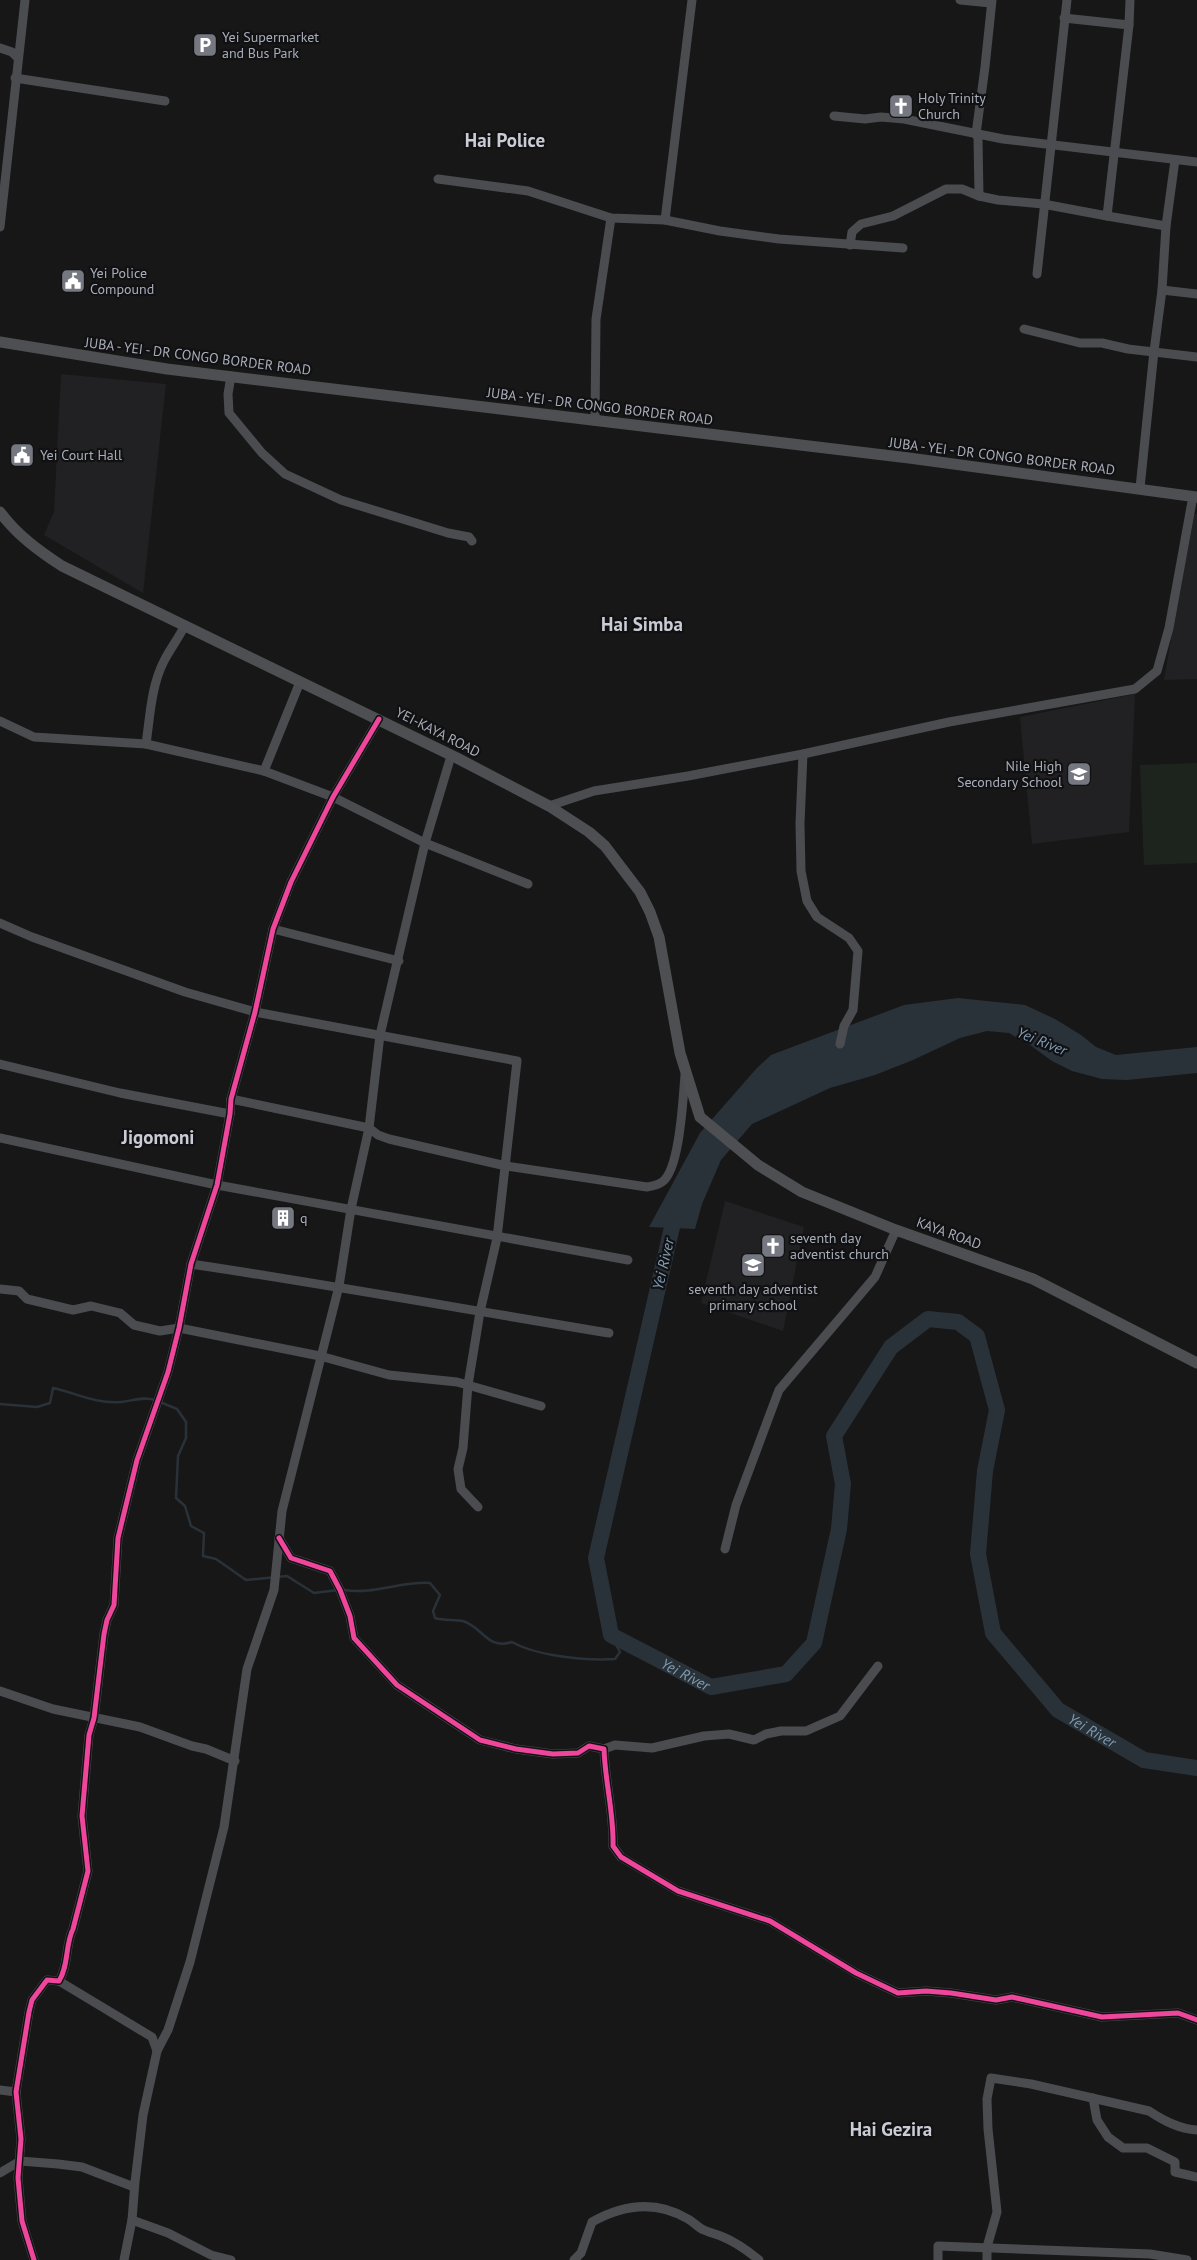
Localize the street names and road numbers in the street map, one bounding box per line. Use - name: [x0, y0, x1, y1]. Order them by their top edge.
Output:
- street label: JUBA - YEI - DR CONGO BORDER ROAD: [83, 333, 312, 379]
- street label: JUBA - YEI - DR CONGO BORDER ROAD: [485, 383, 714, 429]
- street label: JUBA - YEI - DR CONGO BORDER ROAD: [887, 433, 1116, 479]
- street label: YEI-KAYA ROAD: [393, 703, 483, 761]
- street label: KAYA ROAD: [914, 1213, 984, 1253]

